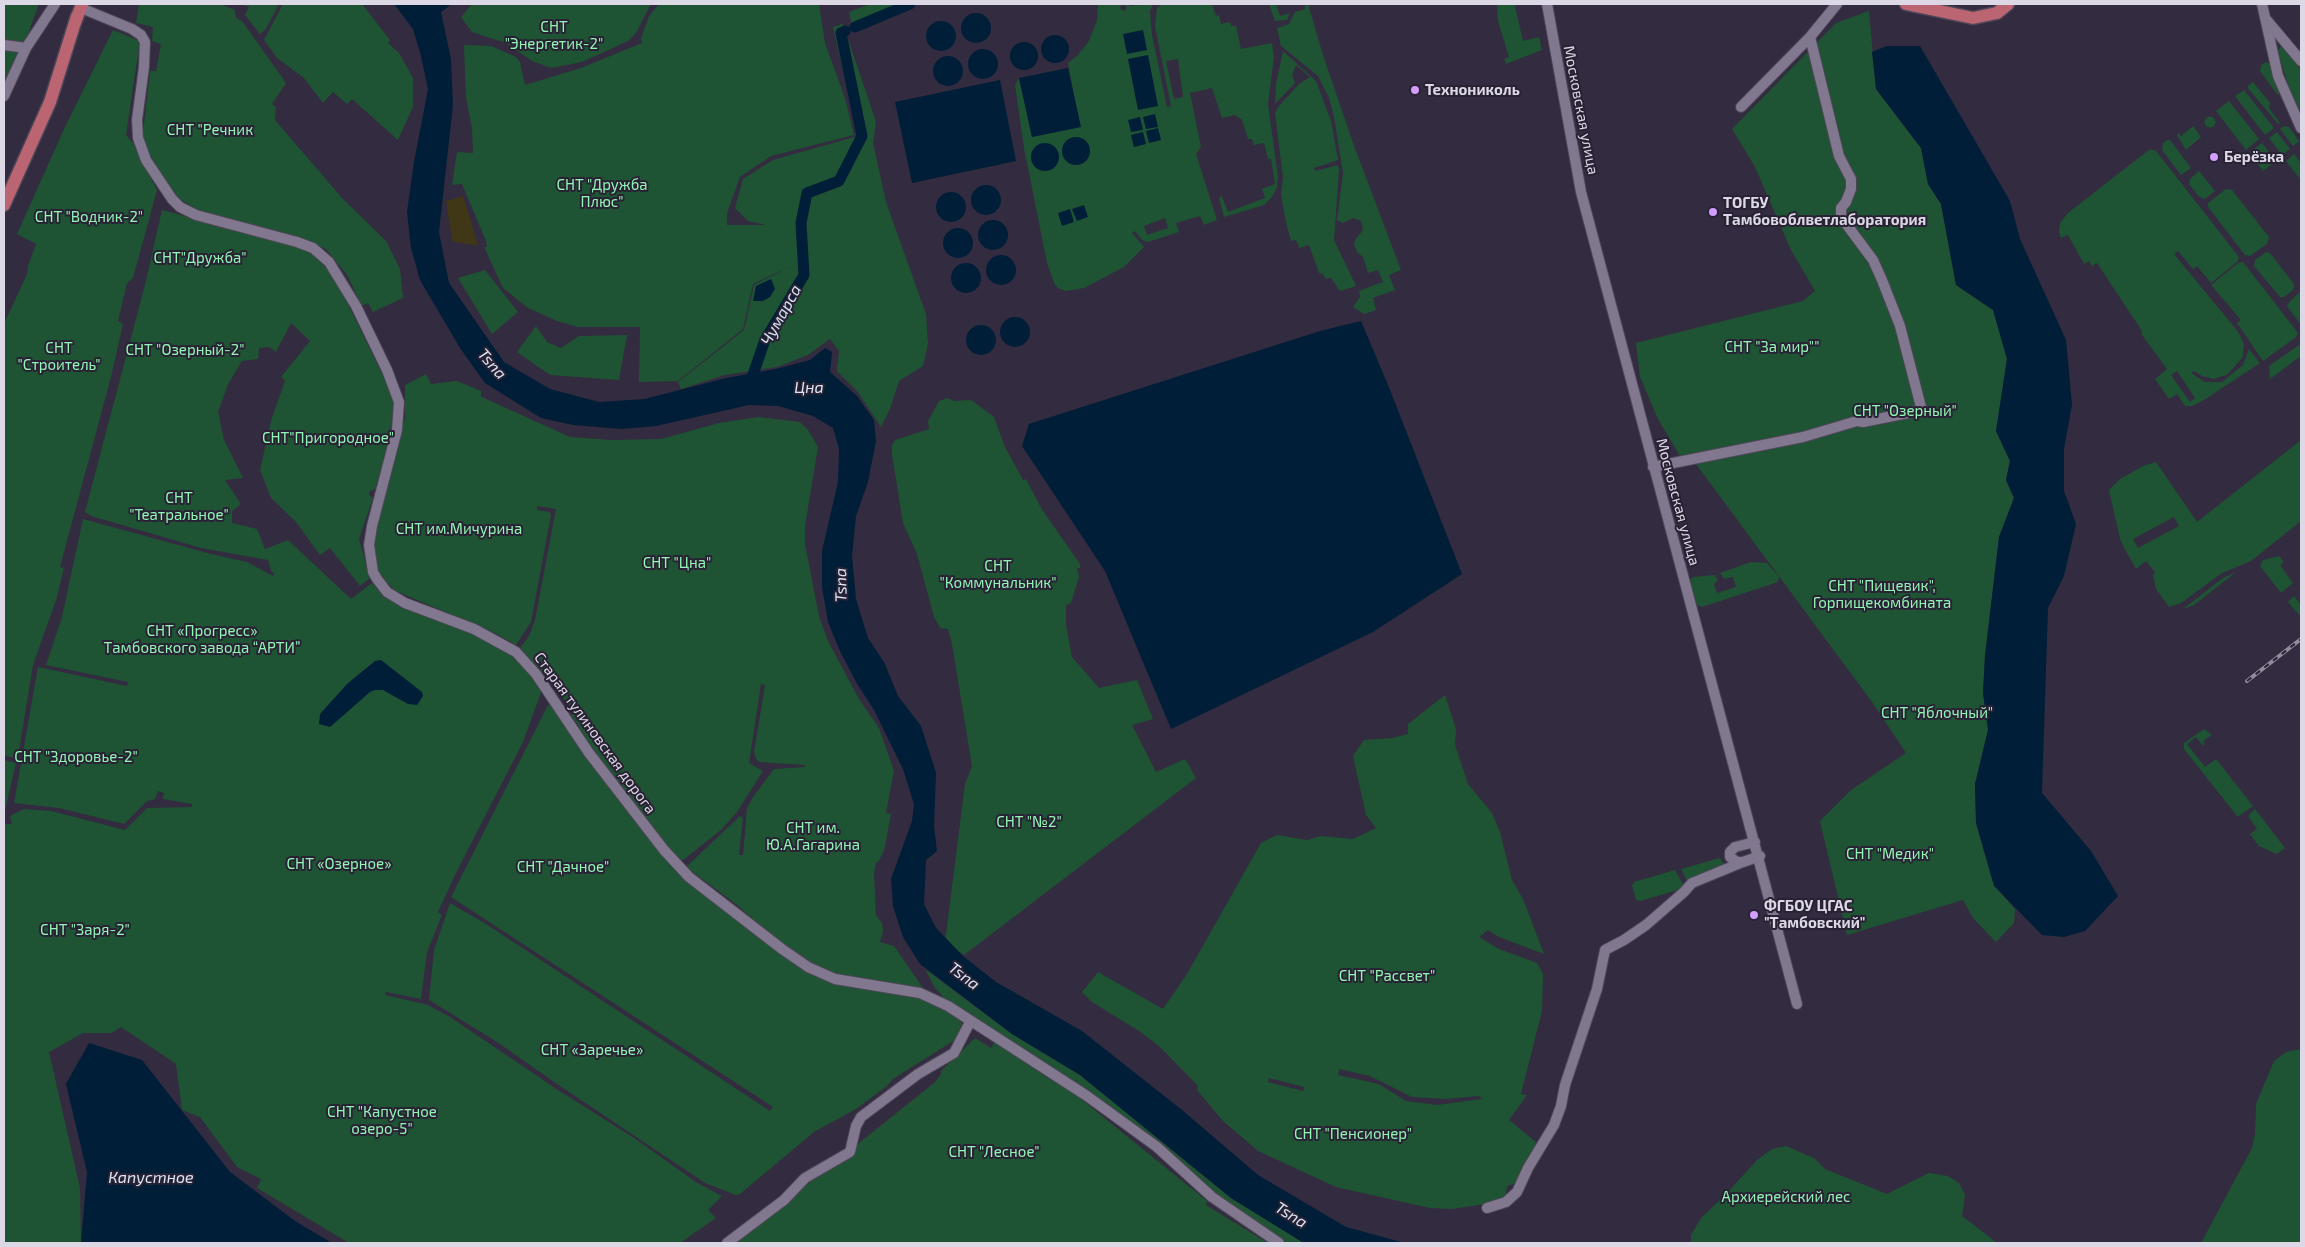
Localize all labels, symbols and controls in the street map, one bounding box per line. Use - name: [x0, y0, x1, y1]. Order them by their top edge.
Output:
- park label: СНТ "Энергетик-2": [505, 18, 603, 53]
- street label: Московская улица: [1560, 44, 1602, 176]
- place label: Технониколь: [1425, 81, 1520, 99]
- marker: Технониколь: [1409, 84, 1421, 96]
- park label: СНТ "Речник: [167, 121, 253, 139]
- place label: Берёзка: [2224, 148, 2284, 166]
- marker: Берёзка: [2208, 151, 2220, 163]
- park label: СНТ "Дружба Плюс": [556, 176, 648, 211]
- place label: ТОГБУ Тамбовоблветлаборатория: [1723, 194, 1926, 229]
- marker: ТОГБУ Тамбовоблветлаборатория: [1707, 206, 1719, 218]
- park label: СНТ "Водник-2": [35, 208, 143, 226]
- park label: СНТ"Дружба": [154, 249, 246, 267]
- water label: Чумарса: [757, 282, 805, 348]
- park label: СНТ "За мир"": [1725, 338, 1819, 356]
- park label: СНТ "Строитель": [18, 339, 100, 374]
- park label: СНТ "Озерный-2": [125, 341, 245, 359]
- water label: Tsna: [474, 345, 510, 383]
- water label: Цна: [794, 378, 824, 398]
- park label: СНТ "Озерный": [1853, 402, 1957, 420]
- park label: СНТ"Пригородное": [262, 429, 394, 447]
- street label: Московская улица: [1652, 436, 1704, 568]
- park label: СНТ "Театральное": [129, 489, 229, 524]
- park label: СНТ им.Мичурина: [396, 520, 522, 538]
- park label: СНТ "Цна": [643, 554, 711, 572]
- park label: СНТ "Коммунальник": [939, 557, 1057, 592]
- water label: Tsna: [831, 568, 851, 602]
- park label: СНТ "Пищевик", Горпищекомбината: [1813, 577, 1951, 612]
- park label: СНТ «Прогресс» Тамбовского завода “АРТИ”: [104, 622, 300, 657]
- street label: Старая тулиновская дорога: [530, 649, 660, 817]
- park label: СНТ "Яблочный": [1881, 704, 1993, 722]
- park label: СНТ "Здоровье-2": [14, 748, 138, 766]
- park label: СНТ "№2": [996, 813, 1062, 831]
- park label: СНТ им. Ю.А.Гагарина: [766, 819, 860, 854]
- park label: СНТ "Медик": [1846, 845, 1934, 863]
- park label: СНТ «Озерное»: [287, 855, 391, 873]
- park label: СНТ "Дачное": [517, 858, 609, 876]
- place label: ФГБОУ ЦГАС "Тамбовский": [1764, 897, 1865, 932]
- marker: ФГБОУ ЦГАС "Тамбовский": [1748, 909, 1760, 921]
- park label: СНТ "Заря-2": [40, 921, 130, 939]
- water label: Tsna: [945, 958, 983, 994]
- park label: СНТ "Рассвет": [1339, 967, 1435, 985]
- park label: СНТ «Заречье»: [541, 1041, 643, 1059]
- park label: СНТ "Капустное озеро-5": [327, 1103, 437, 1138]
- park label: СНТ "Пенсионер": [1294, 1125, 1412, 1143]
- park label: СНТ "Лесное": [948, 1143, 1040, 1161]
- water label: Капустное: [108, 1168, 194, 1188]
- park label: Архиерейский лес: [1722, 1188, 1850, 1206]
- water label: Tsna: [1271, 1198, 1311, 1232]

